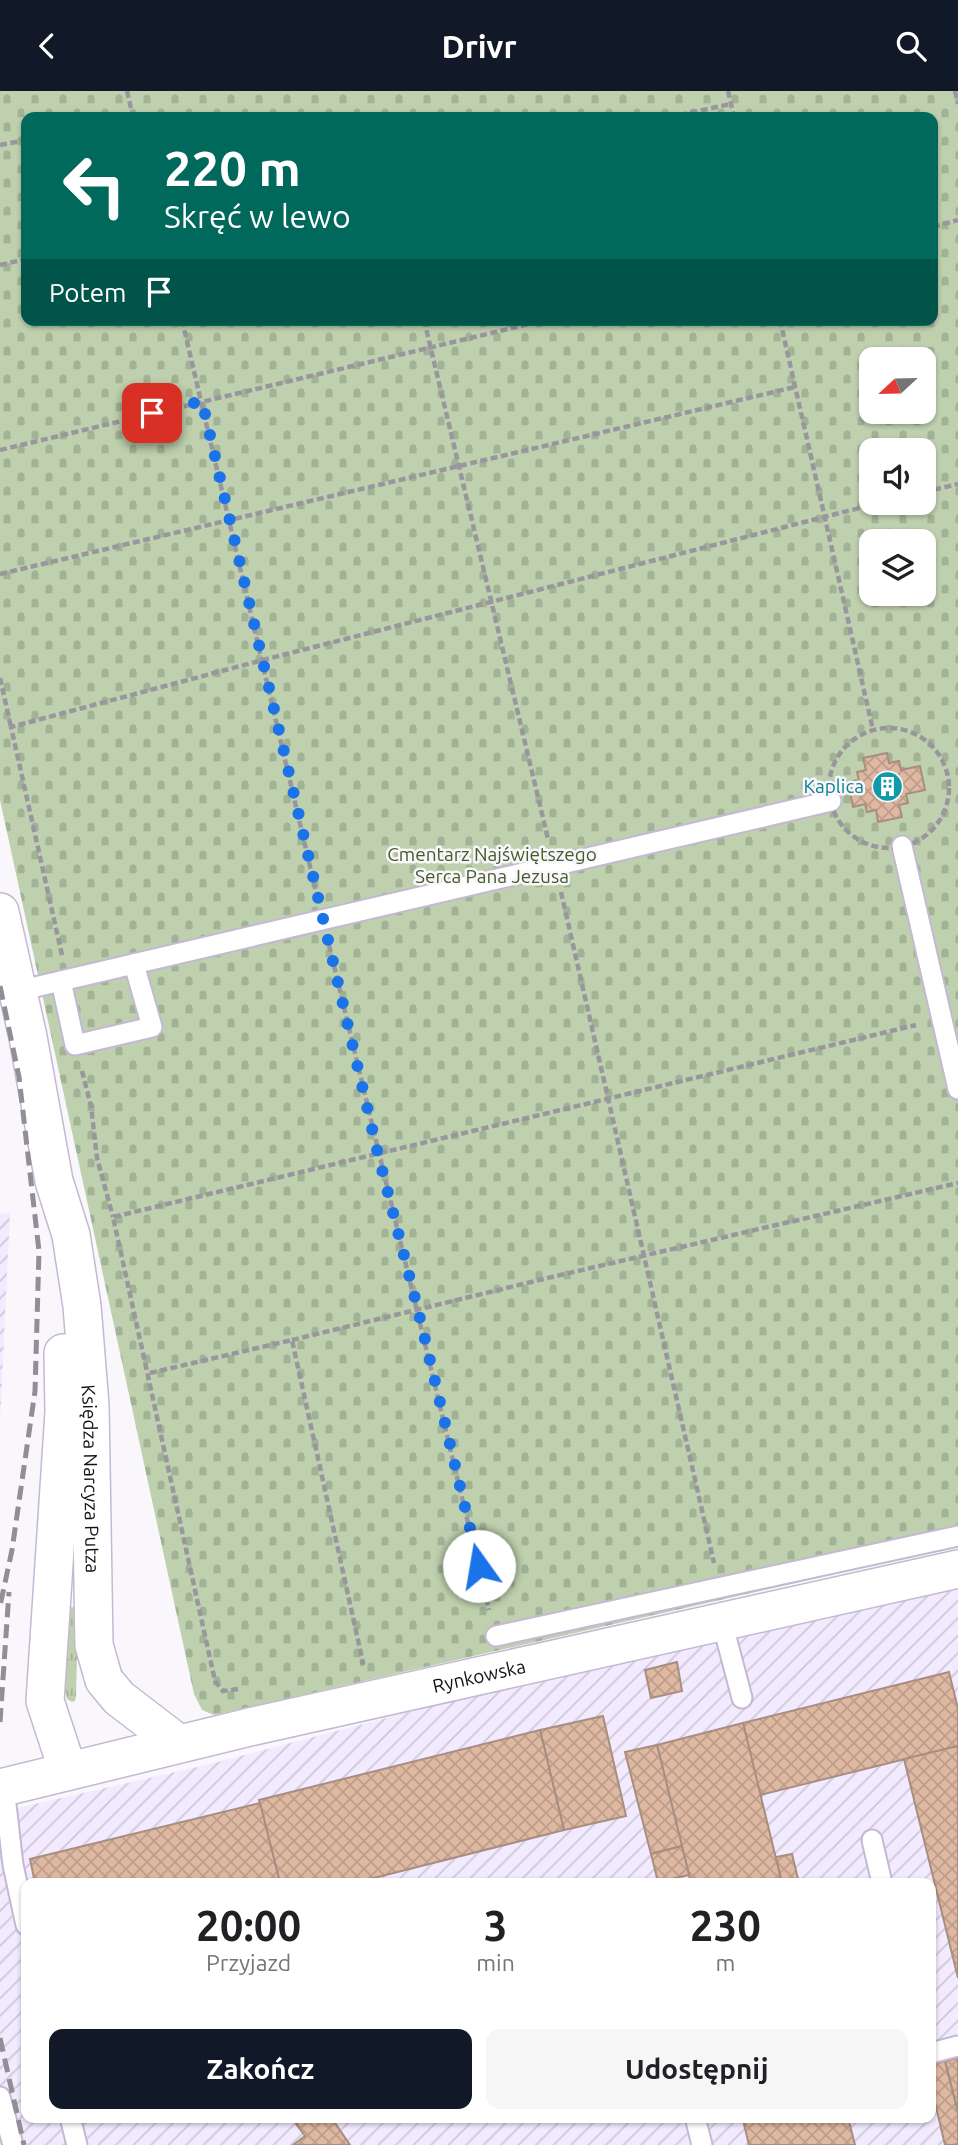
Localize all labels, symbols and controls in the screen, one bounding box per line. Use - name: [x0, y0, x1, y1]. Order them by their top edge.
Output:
- icon: back: [28, 27, 66, 65]
- icon: search: [892, 27, 930, 65]
- text: Drivr: [441, 28, 517, 64]
- icon: left: [49, 140, 140, 231]
- text: 220 m: [164, 140, 301, 195]
- text: Skręć w lewo: [164, 198, 351, 234]
- icon: arrive: [140, 273, 178, 311]
- text: Potem: [49, 278, 126, 307]
- north arrow: [859, 347, 936, 423]
- map controls: [859, 347, 936, 606]
- pin: [122, 383, 182, 443]
- icon: arrive: [133, 394, 171, 432]
- button: sound: [859, 438, 936, 515]
- button: layers: [859, 529, 936, 606]
- building icon: Kaplica: [870, 769, 904, 803]
- place label: Kaplica: [803, 775, 864, 797]
- park label: Cmentarz Najświętszego Serca Pana Jezusa: [387, 843, 597, 887]
- street label: Księdza Narcyza Putza: [77, 1383, 104, 1573]
- position arrow: [442, 1529, 516, 1603]
- street label: Rynkowska: [430, 1655, 528, 1697]
- text: 20:00: [196, 1902, 301, 1949]
- text: 3: [484, 1902, 507, 1949]
- text: 230: [690, 1902, 761, 1949]
- text: Przyjazd: [206, 1950, 291, 1975]
- text: min: [476, 1950, 515, 1975]
- text: m: [715, 1950, 735, 1975]
- button: Zakończ: [49, 2029, 472, 2109]
- button: Udostępnij: [486, 2029, 908, 2109]

